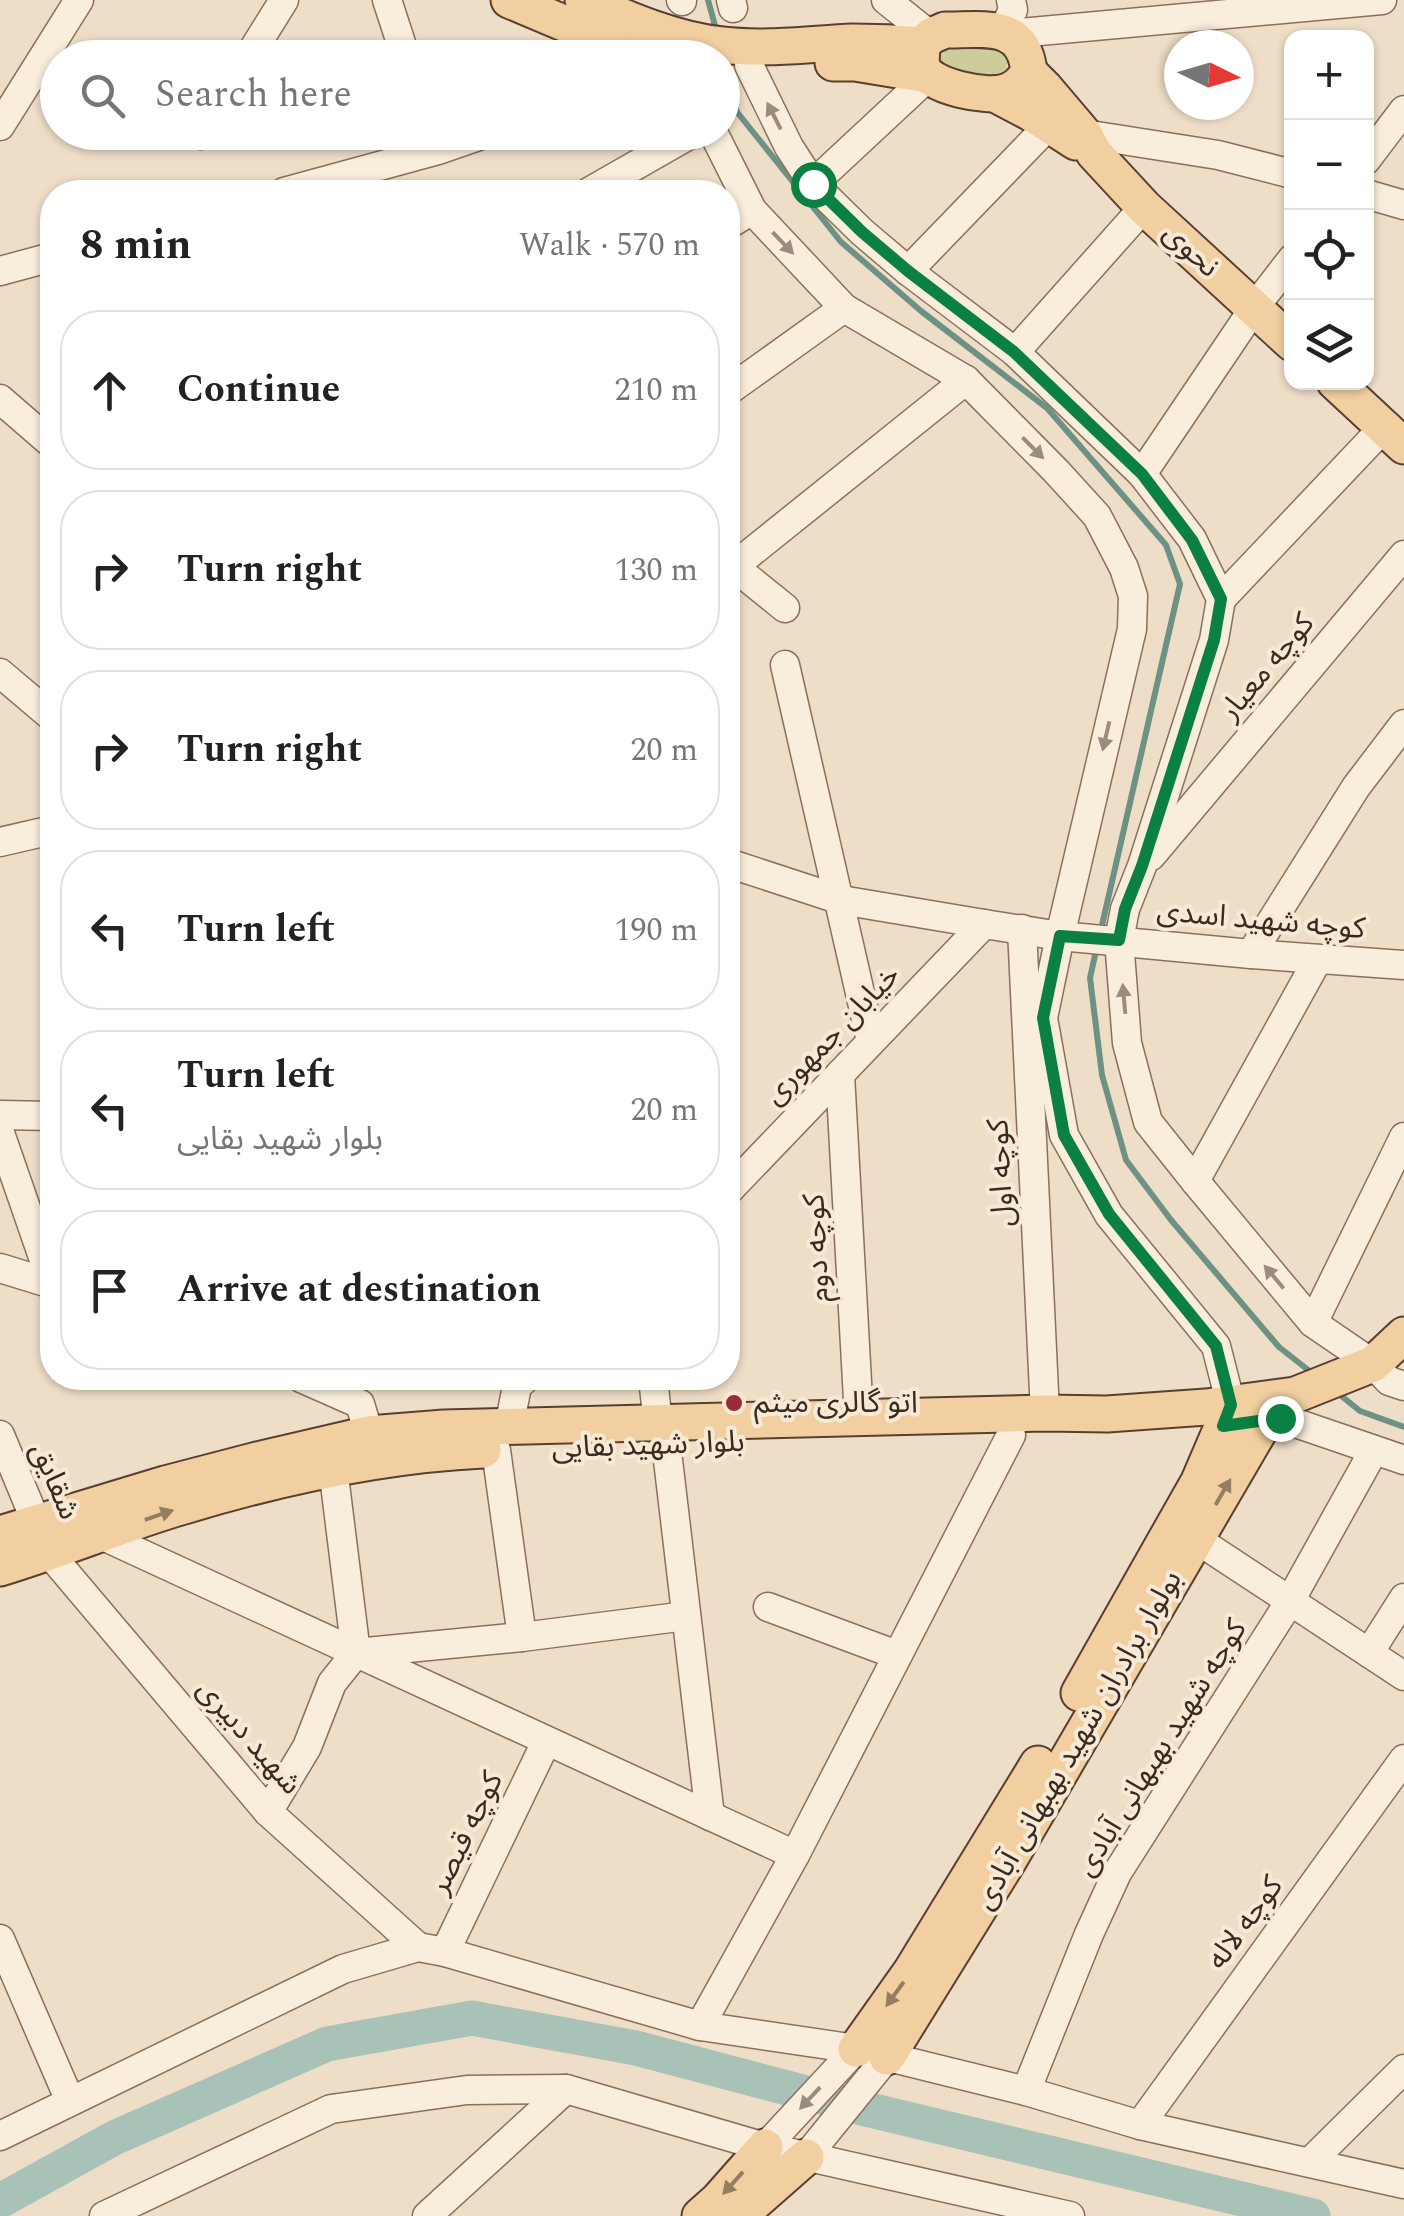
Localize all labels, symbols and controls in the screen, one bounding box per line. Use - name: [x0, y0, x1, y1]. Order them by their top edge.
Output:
- north arrow: [1164, 30, 1254, 120]
- map controls: [1284, 30, 1374, 390]
- button: +: [1284, 30, 1374, 120]
- search box: [40, 40, 740, 150]
- text: Search here: [155, 66, 352, 124]
- icon: search: [75, 68, 130, 123]
- one-way arrow: [766, 101, 783, 130]
- button: −: [1284, 120, 1374, 210]
- route start: [791, 162, 837, 208]
- button: locate: [1284, 210, 1374, 300]
- street label: نحوی: [1152, 211, 1230, 289]
- text: 8 min: [80, 214, 192, 277]
- text: Walk · 570 m: [519, 221, 700, 270]
- one-way arrow: [771, 231, 794, 255]
- button: layers: [1284, 300, 1374, 390]
- text: Continue: [177, 361, 340, 419]
- icon: ahead: [82, 363, 137, 418]
- text: 210 m: [614, 366, 698, 415]
- one-way arrow: [1020, 435, 1044, 459]
- text: Turn right: [177, 541, 362, 599]
- icon: right: [82, 543, 137, 598]
- text: 130 m: [614, 546, 698, 595]
- street label: کوچه معیار: [1207, 602, 1326, 732]
- text: Turn right: [177, 721, 362, 779]
- one-way arrow: [1098, 721, 1113, 752]
- icon: right: [82, 723, 137, 778]
- text: 20 m: [630, 726, 698, 775]
- street label: کوچه شهید اسدی: [1155, 888, 1368, 952]
- text: Turn left: [177, 901, 335, 959]
- icon: left: [82, 903, 137, 958]
- text: 190 m: [614, 906, 698, 955]
- street label: خیابان جمهوری: [753, 954, 911, 1116]
- one-way arrow: [1115, 983, 1131, 1015]
- text: Turn left: [177, 1047, 335, 1105]
- icon: left: [82, 1083, 137, 1138]
- text: 20 m: [630, 1086, 698, 1135]
- text: بلوار شهید بقایی: [177, 1115, 383, 1164]
- street label: کوچه اول: [975, 1117, 1027, 1228]
- street label: کوچه دوم: [791, 1192, 843, 1303]
- text: Arrive at destination: [177, 1261, 541, 1319]
- icon: arrive: [82, 1263, 137, 1318]
- one-way arrow: [1264, 1264, 1286, 1289]
- place label: اتو گالری میثم: [754, 1380, 918, 1426]
- marker: اتو گالری میثم: [723, 1392, 745, 1414]
- route end: [1258, 1396, 1304, 1442]
- street label: بلوار شهید بقایی: [551, 1419, 745, 1471]
- street label: شقایق: [18, 1435, 92, 1527]
- one-way arrow: [1214, 1478, 1231, 1506]
- one-way arrow: [144, 1507, 174, 1522]
- street label: بولوار برادران شهید بهبهانی آبادی: [962, 1562, 1194, 1918]
- street label: کوچه شهید بهبهانی آبادی: [1063, 1610, 1259, 1886]
- street label: شهید دبیری: [185, 1668, 313, 1806]
- street label: کوچه قیصر: [416, 1763, 516, 1903]
- street label: کوچه لاله: [1195, 1866, 1295, 1979]
- one-way arrow: [885, 1981, 905, 2008]
- one-way arrow: [799, 2086, 822, 2110]
- one-way arrow: [723, 2170, 745, 2195]

